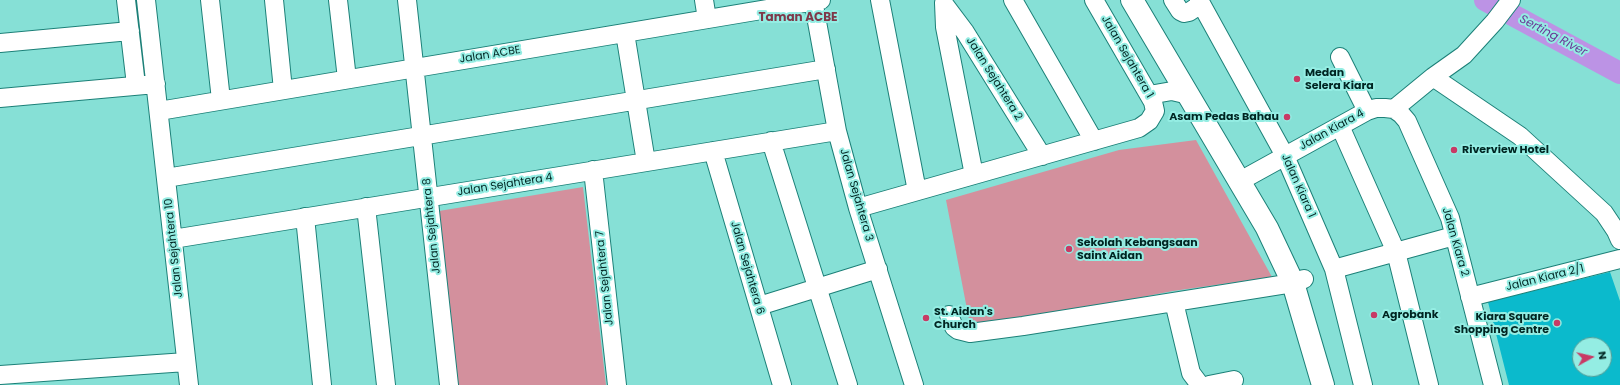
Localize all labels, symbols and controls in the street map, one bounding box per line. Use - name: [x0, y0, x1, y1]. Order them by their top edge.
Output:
- district label: Taman ACBE: [758, 11, 838, 25]
- water label: Serting River: [1517, 12, 1589, 60]
- street label: Jalan Sejahtera 1: [1098, 14, 1156, 100]
- street label: Jalan Sejahtera 2: [963, 35, 1025, 123]
- street label: Jalan ACBE: [459, 44, 521, 66]
- place label: Medan Selera Kiara: [1305, 66, 1374, 92]
- marker: Medan Selera Kiara: [1292, 74, 1302, 84]
- street label: Jalan Kiara 4: [1298, 107, 1366, 153]
- place label: Asam Pedas Bahau: [1169, 110, 1279, 124]
- marker: Asam Pedas Bahau: [1282, 112, 1292, 122]
- place label: Riverview Hotel: [1462, 143, 1549, 157]
- marker: Riverview Hotel: [1449, 145, 1459, 155]
- street label: Jalan Sejahtera 3: [836, 147, 876, 243]
- street label: Jalan Kiara 1: [1278, 152, 1318, 220]
- street label: Jalan Sejahtera 4: [457, 171, 553, 199]
- street label: Jalan Sejahtera 8: [420, 178, 444, 274]
- street label: Jalan Sejahtera 10: [162, 198, 186, 298]
- street label: Jalan Kiara 2: [1439, 206, 1471, 278]
- street label: Jalan Sejahtera 6: [727, 220, 767, 316]
- street label: Jalan Sejahtera 7: [593, 230, 617, 326]
- place label: Sekolah Kebangsaan Saint Aidan: [1077, 236, 1198, 262]
- marker: Sekolah Kebangsaan Saint Aidan: [1064, 244, 1074, 254]
- street label: Jalan Kiara 2/1: [1505, 262, 1585, 294]
- place label: St. Aidan's Church: [934, 305, 993, 331]
- place label: Agrobank: [1382, 308, 1438, 322]
- marker: Agrobank: [1369, 310, 1379, 320]
- place label: Kiara Square Shopping Centre: [1454, 310, 1549, 336]
- marker: St. Aidan's Church: [921, 313, 931, 323]
- marker: Kiara Square Shopping Centre: [1552, 318, 1562, 328]
- north arrow: [1572, 337, 1612, 377]
- text: N: [1594, 350, 1611, 361]

